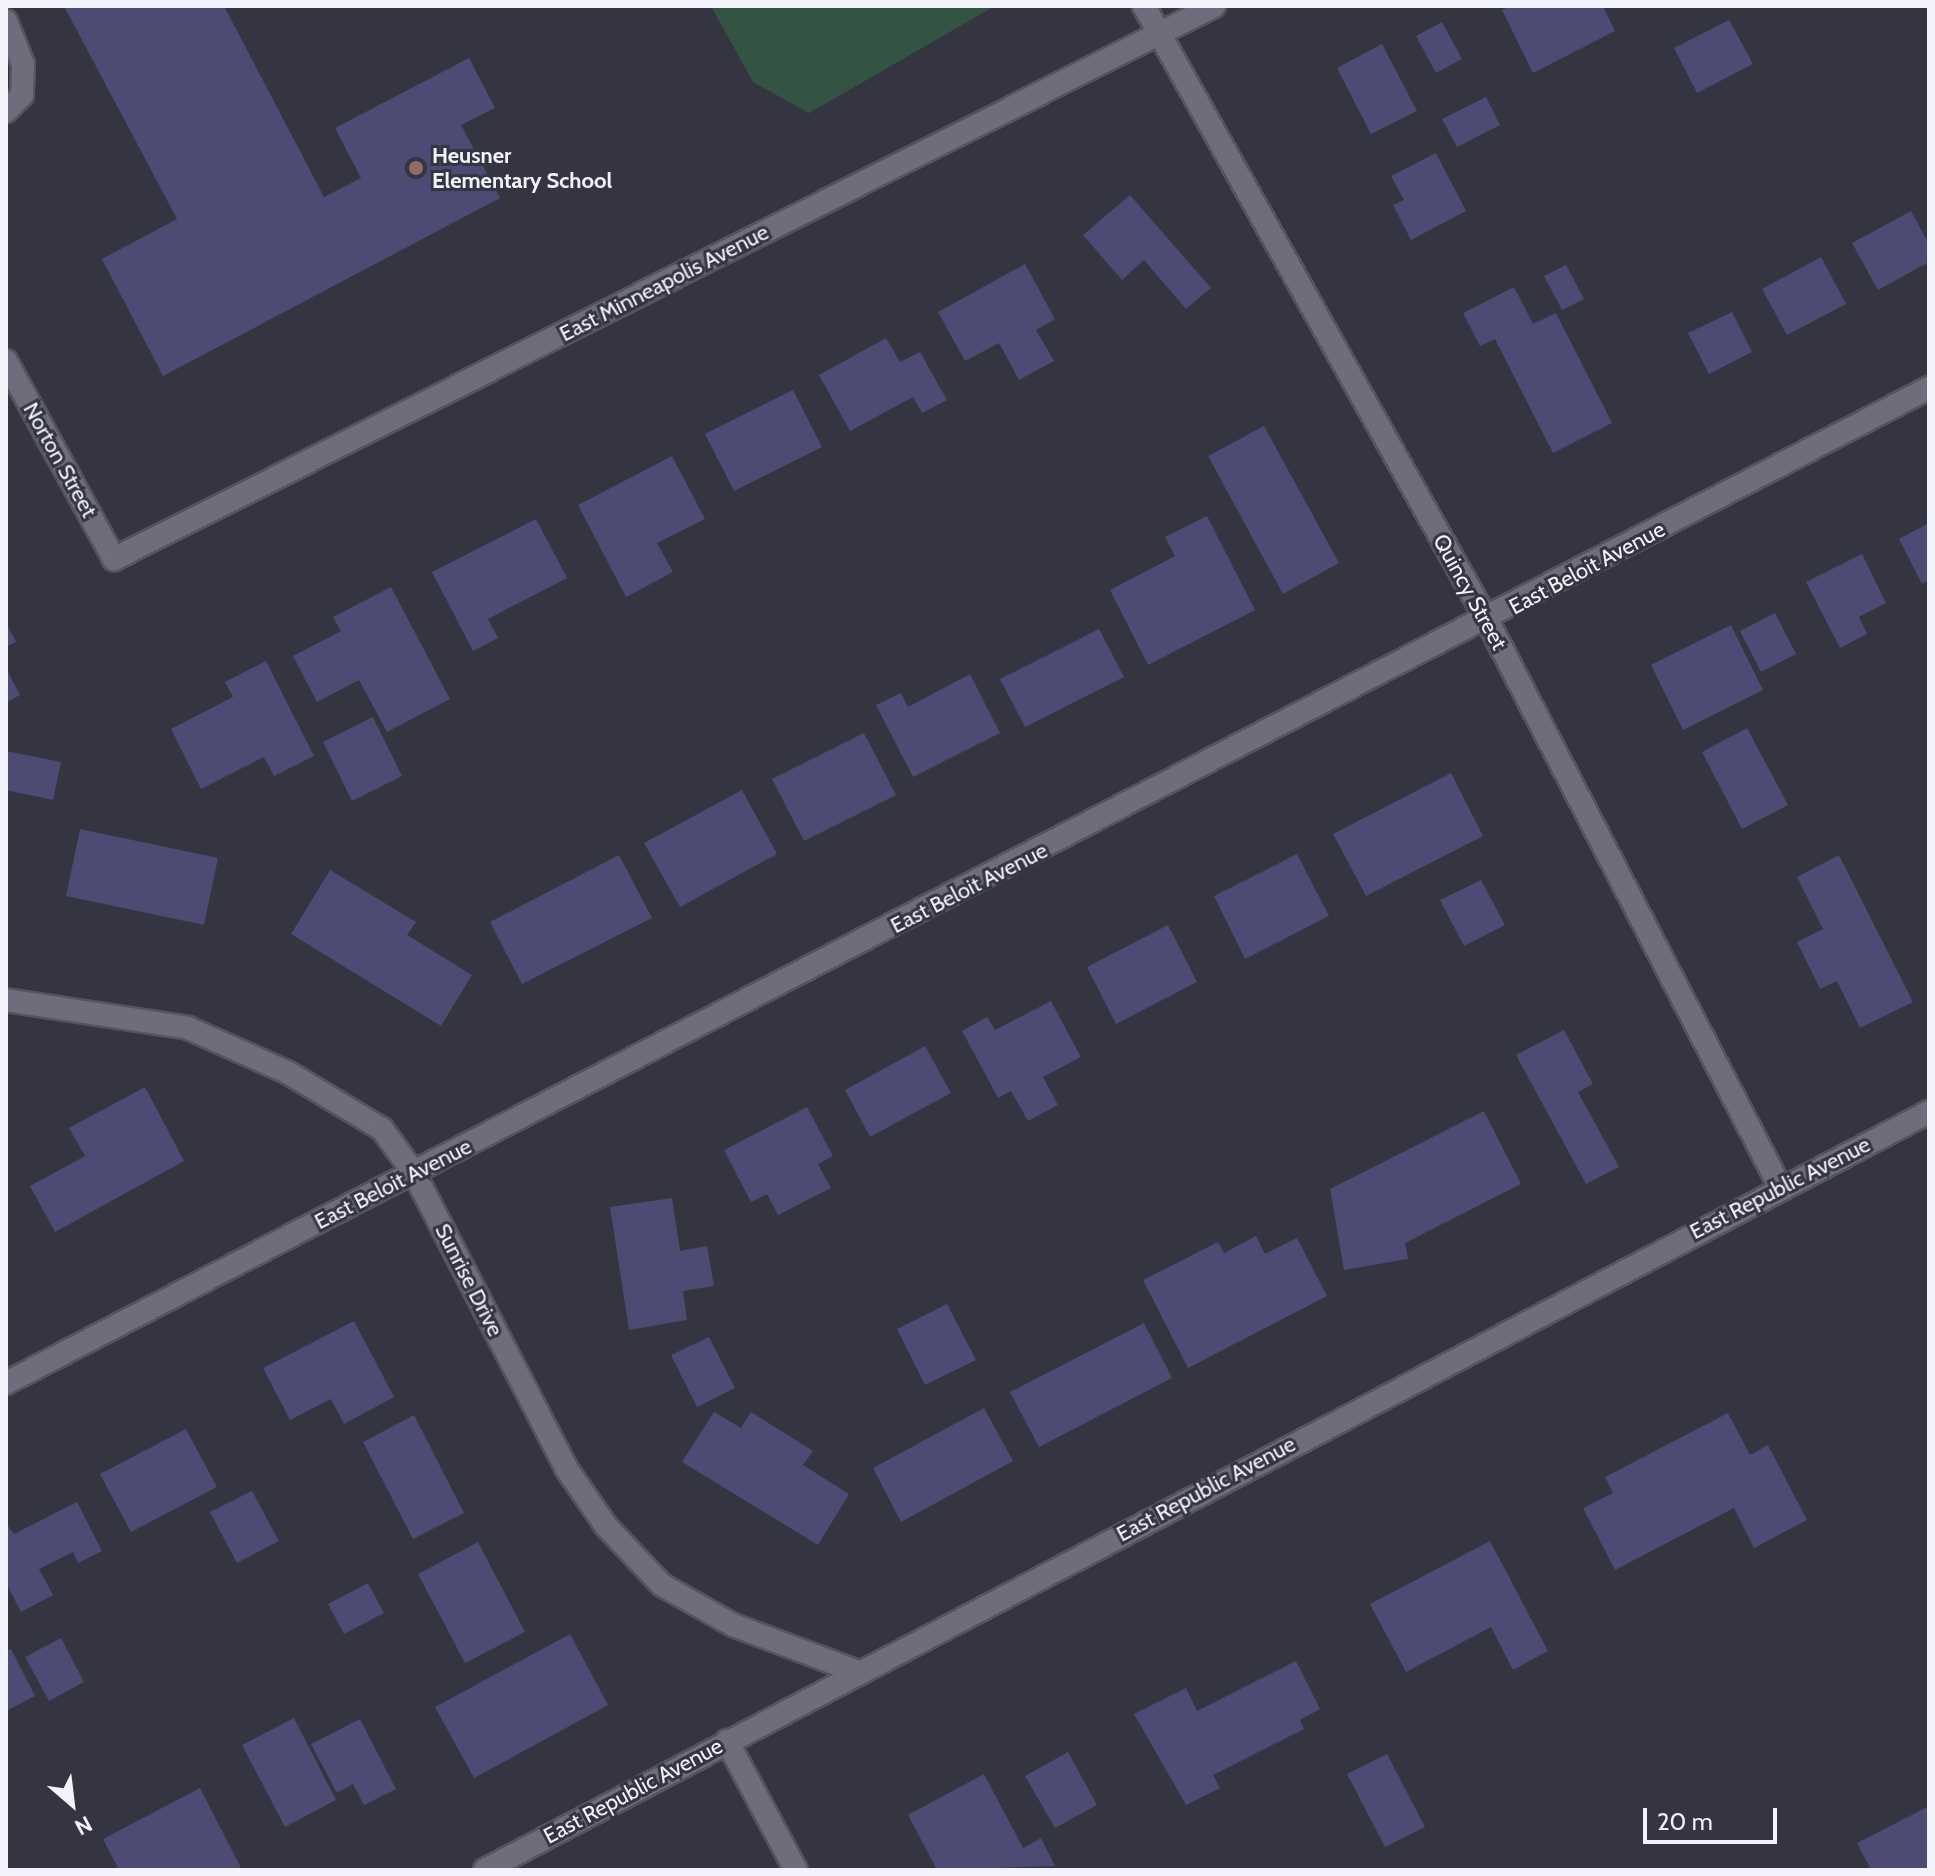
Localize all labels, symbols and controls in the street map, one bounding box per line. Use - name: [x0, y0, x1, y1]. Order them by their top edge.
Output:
- place label: Heusner Elementary School: [432, 142, 612, 194]
- marker: Heusner Elementary School: [407, 159, 425, 177]
- street label: East Minneapolis Avenue: [555, 219, 773, 347]
- street label: Norton Street: [18, 398, 102, 522]
- street label: East Beloit Avenue: [1505, 516, 1669, 620]
- street label: Quincy Street: [1427, 530, 1513, 654]
- street label: East Beloit Avenue: [886, 837, 1052, 939]
- street label: East Republic Avenue: [1685, 1131, 1875, 1245]
- street label: East Beloit Avenue: [310, 1133, 476, 1235]
- street label: Sunrise Drive: [429, 1219, 509, 1341]
- street label: East Republic Avenue: [1112, 1431, 1300, 1547]
- street label: East Republic Avenue: [539, 1733, 727, 1849]
- north arrow: [32, 1764, 112, 1844]
- scale bar: [1647, 1792, 1781, 1842]
- text: 20 m: [1657, 1807, 1713, 1836]
- text: N: [70, 1810, 97, 1841]

